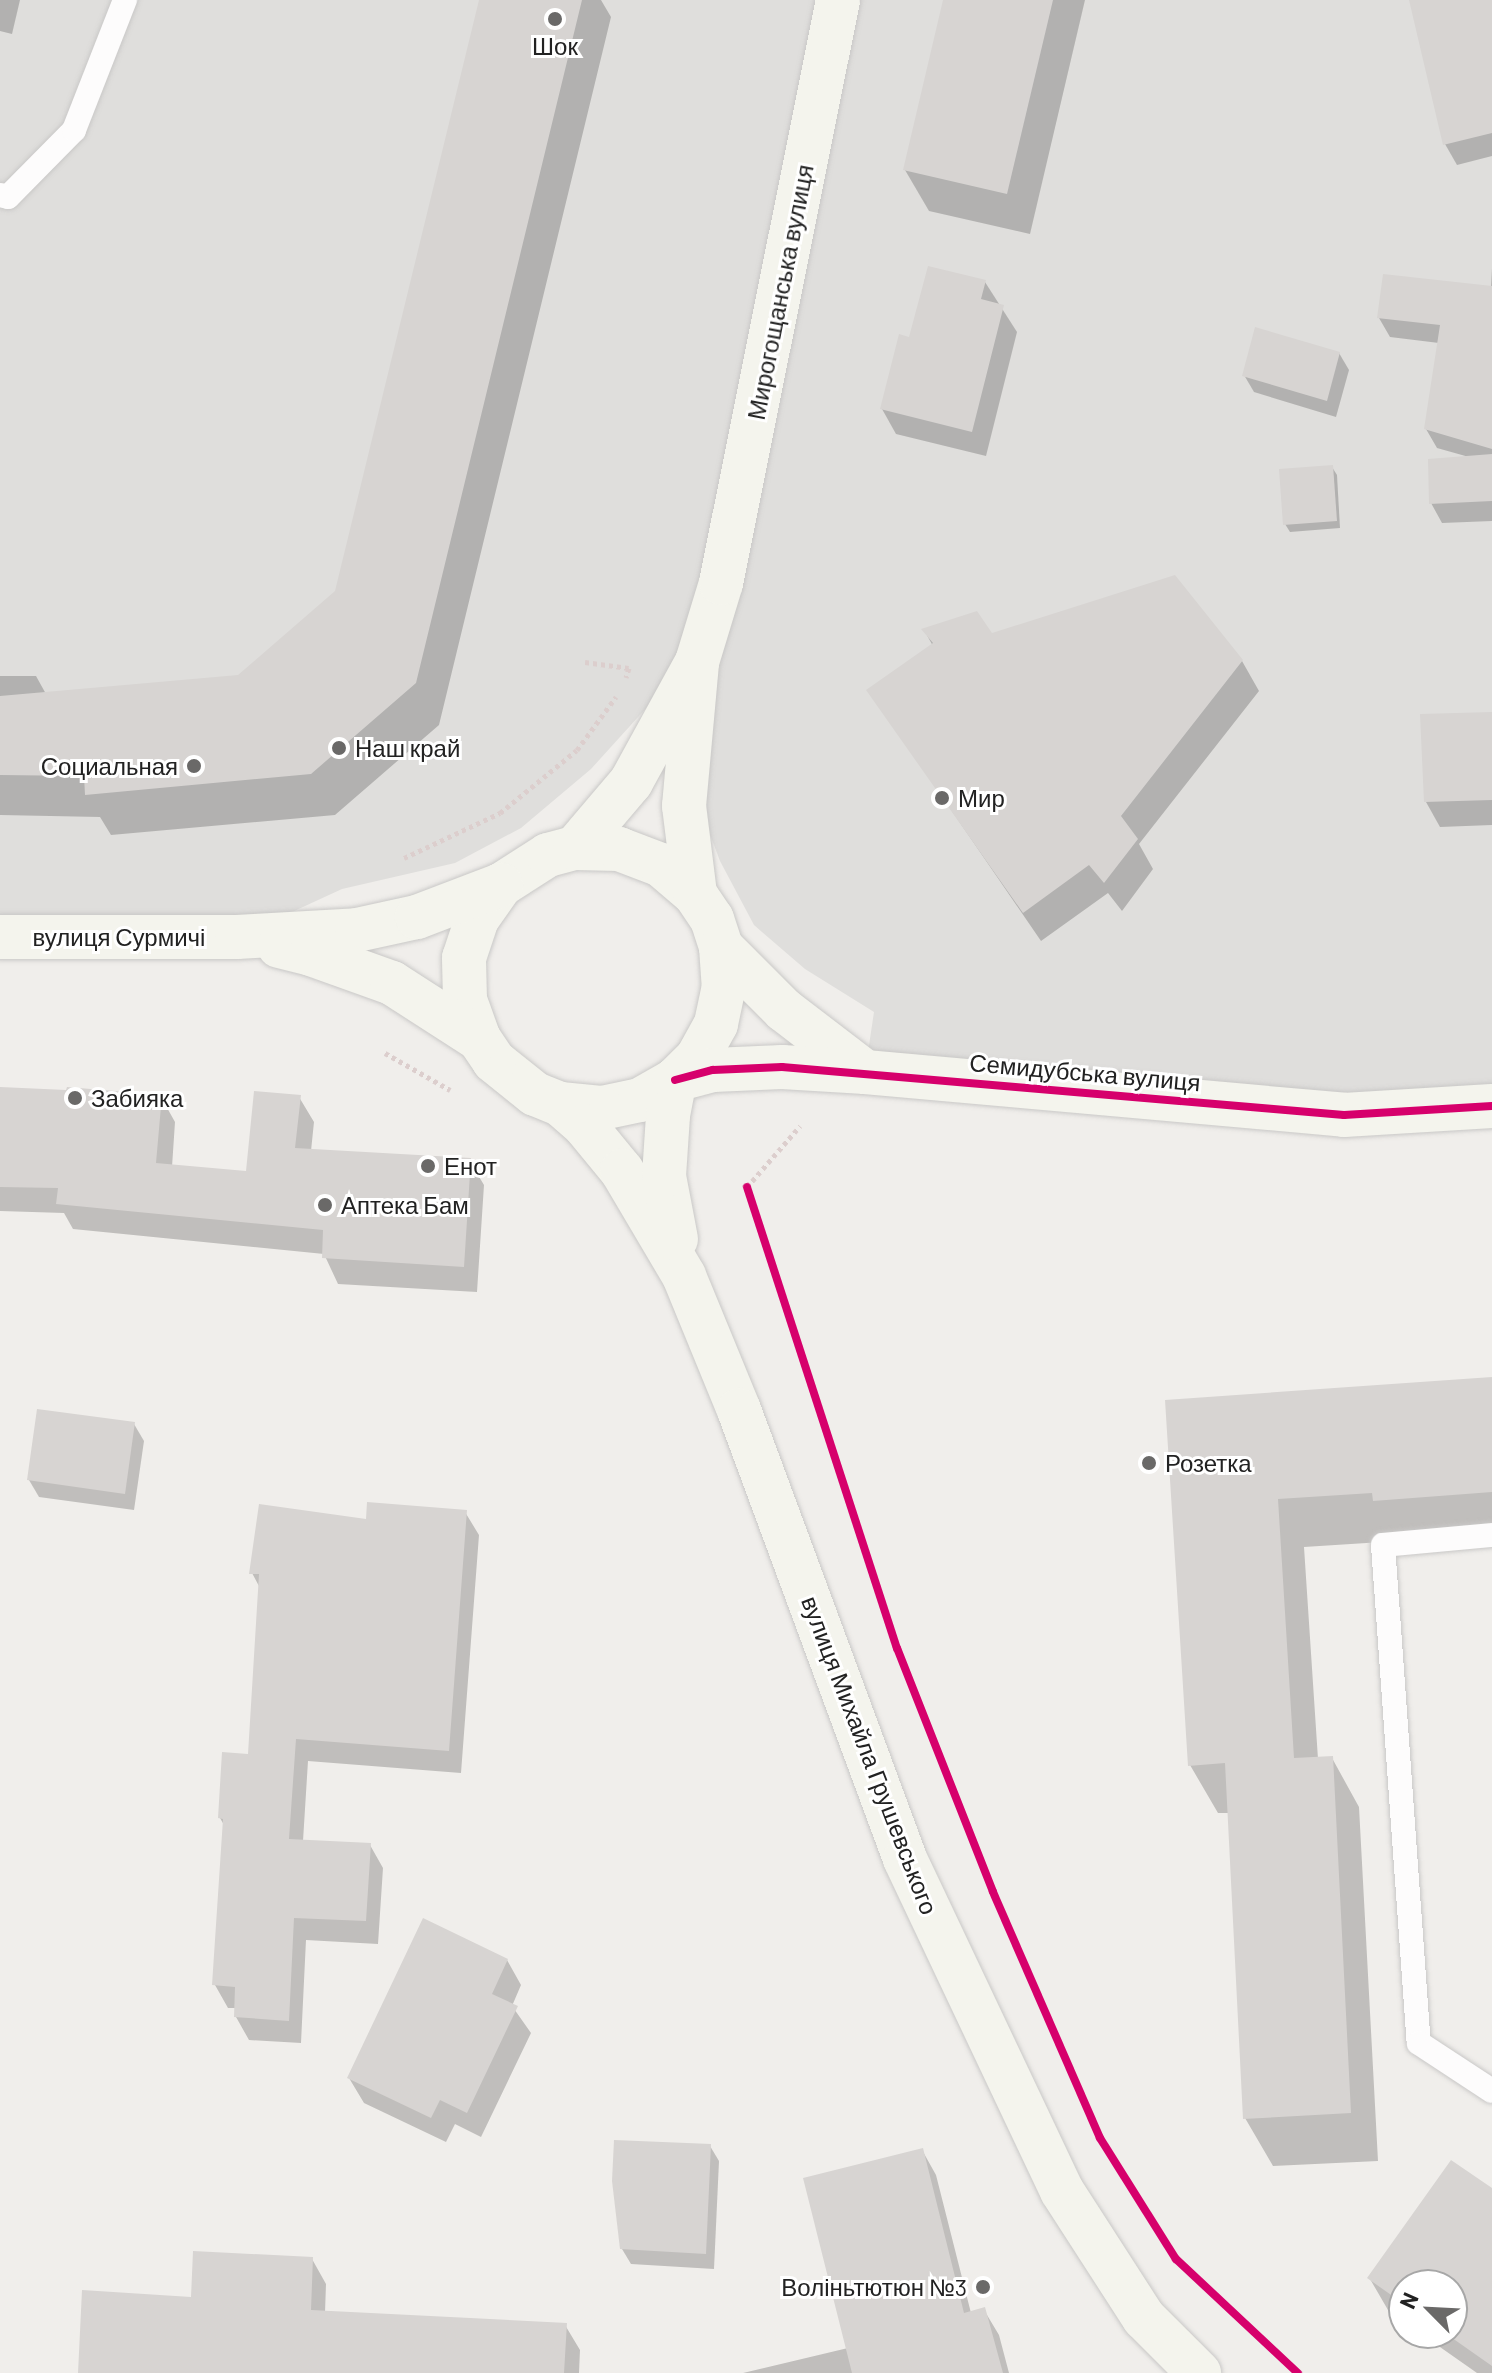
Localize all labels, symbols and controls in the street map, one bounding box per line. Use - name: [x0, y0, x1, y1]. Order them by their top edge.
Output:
- marker: Шок: [546, 10, 564, 28]
- place label: Шок: [532, 32, 578, 60]
- street label: Мирогощанська вулиця: [741, 162, 819, 422]
- place label: Наш край: [355, 734, 460, 762]
- marker: Наш край: [330, 739, 348, 757]
- place label: Социальная: [41, 752, 178, 780]
- marker: Социальная: [185, 757, 203, 775]
- place label: Мир: [958, 784, 1005, 812]
- marker: Мир: [933, 789, 951, 807]
- street label: вулиця Сурмичі: [33, 923, 205, 951]
- street label: Семидубська вулиця: [968, 1048, 1202, 1096]
- place label: Забияка: [91, 1084, 183, 1112]
- marker: Забияка: [66, 1089, 84, 1107]
- place label: Енот: [444, 1152, 497, 1180]
- marker: Енот: [419, 1157, 437, 1175]
- place label: Аптека Бам: [341, 1191, 469, 1219]
- marker: Аптека Бам: [316, 1196, 334, 1214]
- place label: Розетка: [1165, 1449, 1252, 1477]
- marker: Розетка: [1140, 1454, 1158, 1472]
- street label: вулиця Михайла Грушевського: [796, 1592, 944, 1918]
- north arrow: [1388, 2269, 1468, 2349]
- place label: Воліньтютюн №3: [781, 2273, 967, 2301]
- marker: Воліньтютюн №3: [974, 2278, 992, 2296]
- text: N: [1393, 2288, 1423, 2312]

